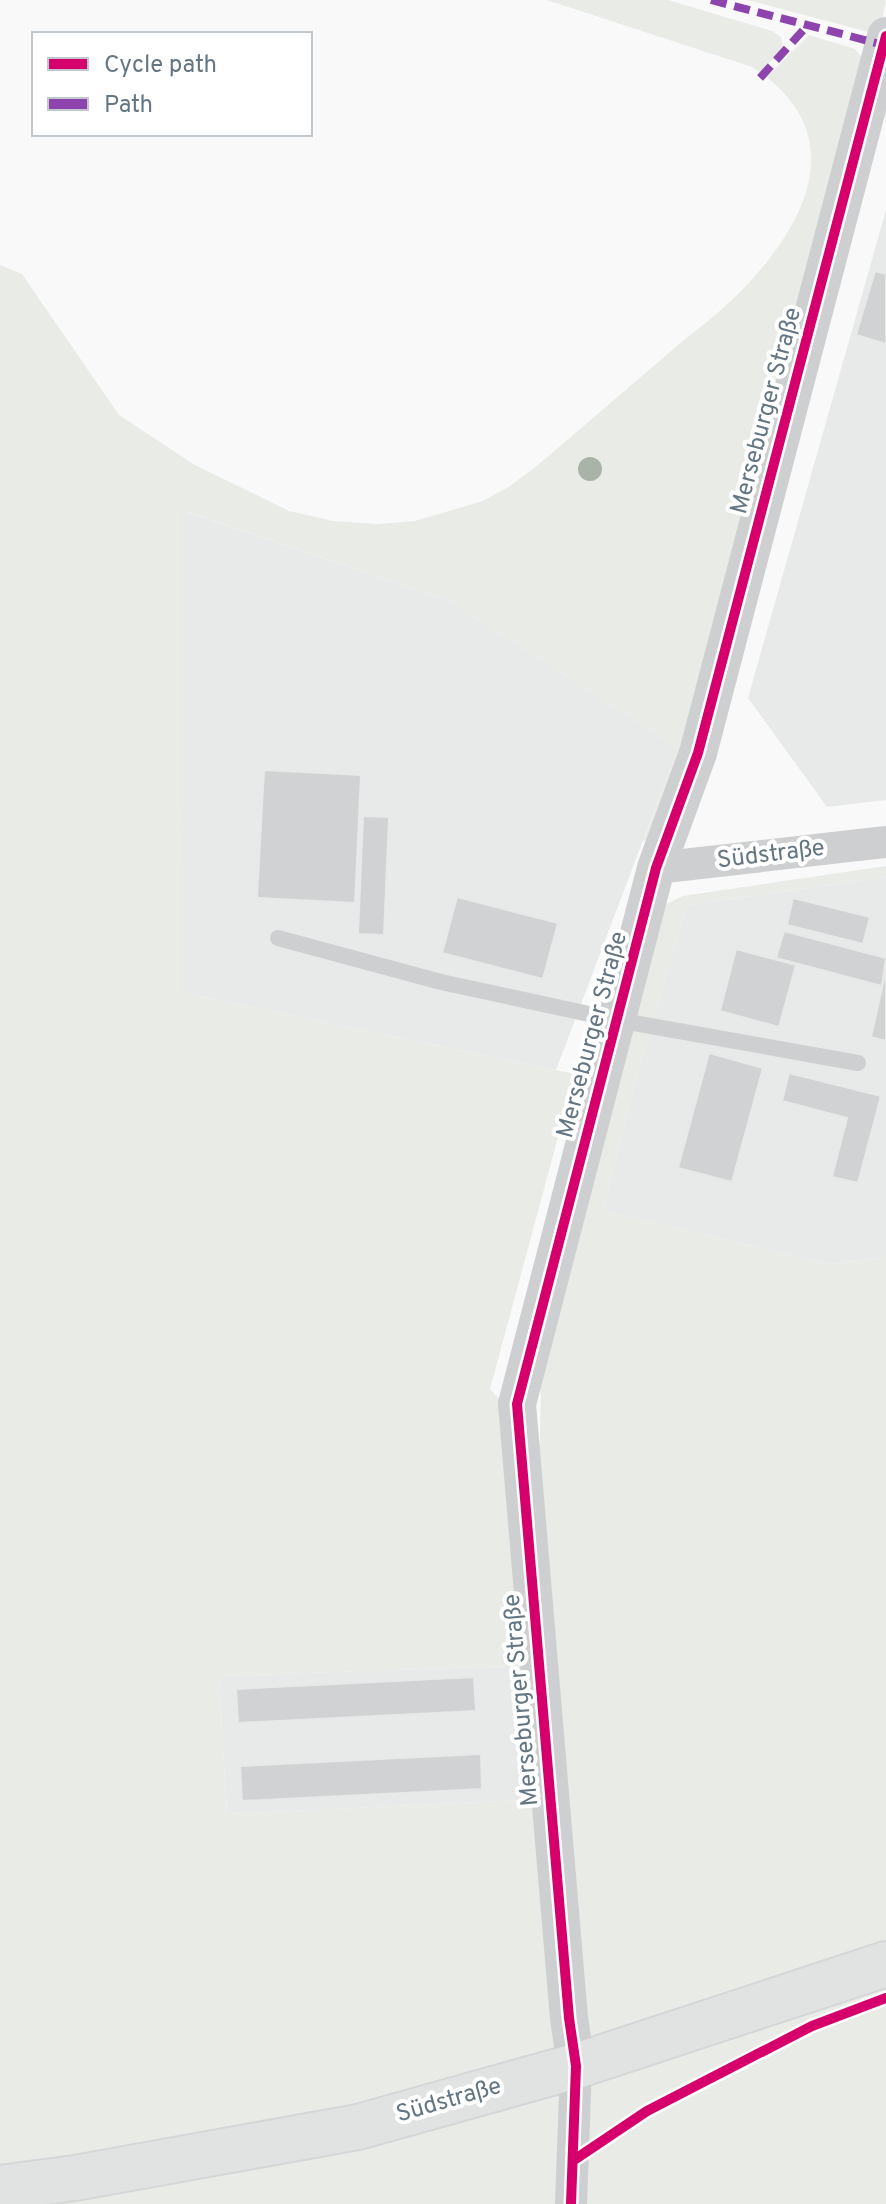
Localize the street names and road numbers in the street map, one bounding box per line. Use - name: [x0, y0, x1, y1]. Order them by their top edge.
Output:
- street label: Merseburger Straße: [725, 304, 809, 518]
- street label: Südstraße: [715, 834, 827, 876]
- street label: Merseburger Straße: [551, 928, 635, 1142]
- street label: Merseburger Straße: [498, 1593, 546, 1807]
- street label: Südstraße: [393, 2072, 505, 2130]

